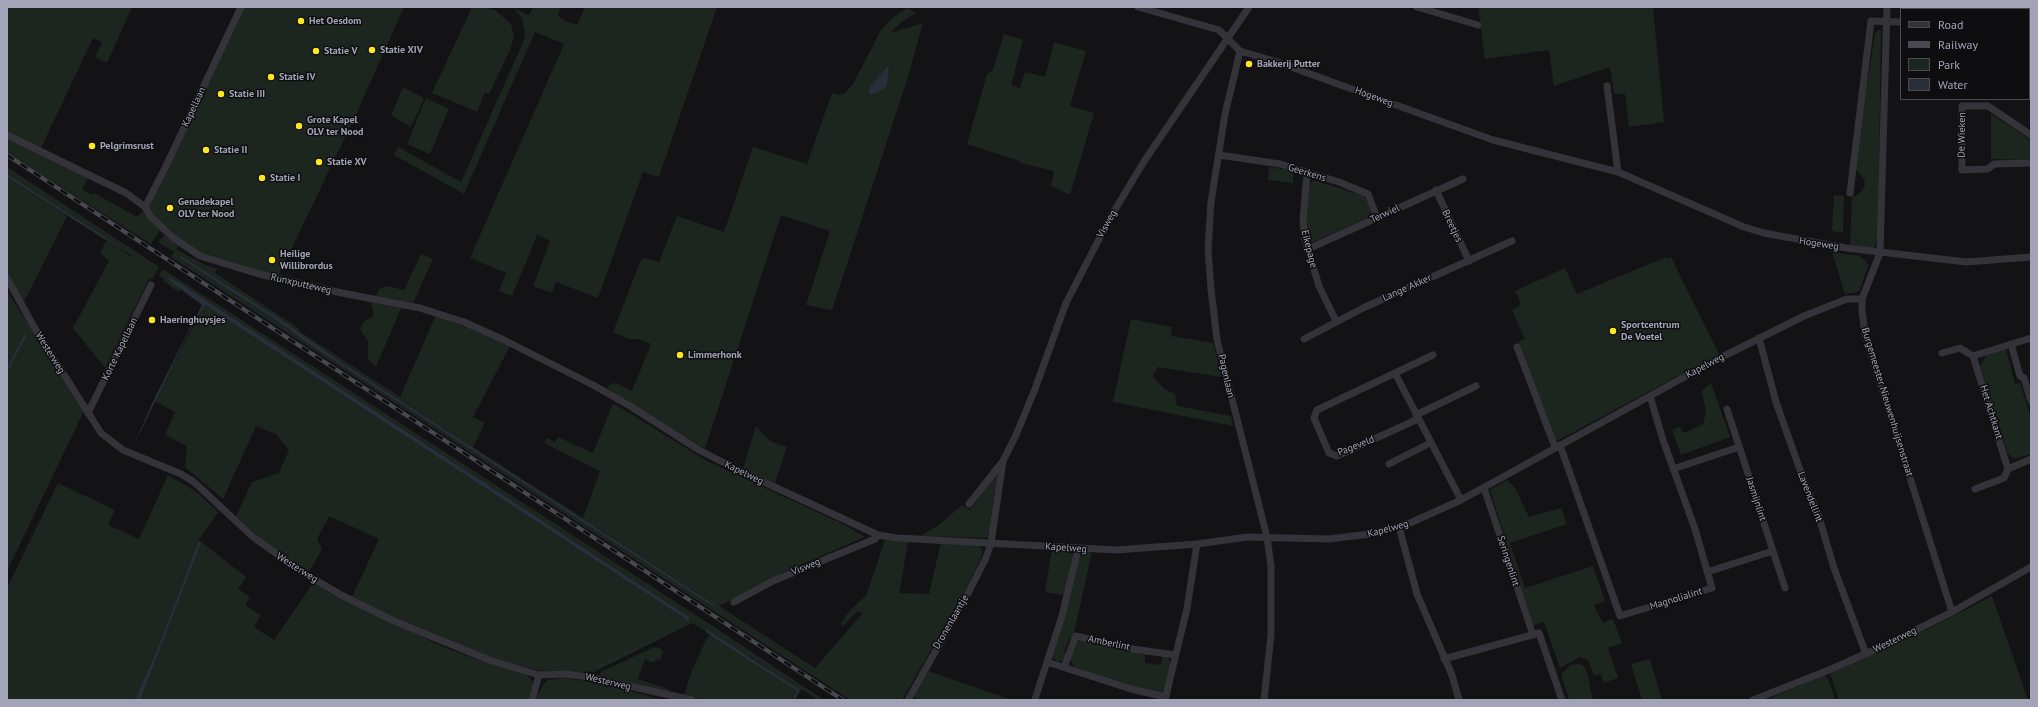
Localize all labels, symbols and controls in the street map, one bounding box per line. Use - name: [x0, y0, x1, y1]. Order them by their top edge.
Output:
- legend: [1900, 8, 2030, 100]
- place label: Het Oesdom: [309, 15, 361, 27]
- marker: Het Oesdom: [296, 16, 306, 26]
- text: Road: [1938, 17, 1963, 32]
- text: Railway: [1938, 37, 1978, 52]
- place label: Statie XIV: [380, 44, 423, 56]
- place label: Statie V: [324, 45, 358, 57]
- marker: Statie XIV: [367, 45, 377, 55]
- marker: Statie V: [311, 46, 321, 56]
- text: Park: [1938, 57, 1960, 72]
- place label: Bakkerij Putter: [1257, 58, 1320, 70]
- marker: Bakkerij Putter: [1244, 59, 1254, 69]
- place label: Statie IV: [279, 71, 315, 83]
- marker: Statie IV: [266, 72, 276, 82]
- text: Water: [1938, 77, 1968, 92]
- street label: Kapellaan: [180, 85, 208, 129]
- street label: Hogeweg: [1353, 85, 1395, 109]
- place label: Statie III: [229, 88, 265, 100]
- marker: Statie III: [216, 89, 226, 99]
- street label: De Wieken: [1956, 112, 1968, 158]
- place label: Grote Kapel OLV ter Nood: [307, 114, 363, 138]
- marker: Grote Kapel OLV ter Nood: [294, 121, 304, 131]
- place label: Pelgrimsrust: [100, 140, 154, 152]
- marker: Pelgrimsrust: [87, 141, 97, 151]
- place label: Statie II: [214, 144, 247, 156]
- marker: Statie II: [201, 145, 211, 155]
- place label: Statie XV: [327, 156, 367, 168]
- marker: Statie XV: [314, 157, 324, 167]
- street label: Geerkens: [1287, 162, 1327, 184]
- place label: Statie I: [270, 172, 300, 184]
- marker: Statie I: [257, 173, 267, 183]
- place label: Genadekapel OLV ter Nood: [178, 196, 234, 220]
- street label: Terwiel: [1369, 202, 1401, 226]
- marker: Genadekapel OLV ter Nood: [165, 203, 175, 213]
- street label: Visweg: [1094, 208, 1120, 240]
- street label: Breetjes: [1439, 208, 1465, 244]
- street label: Eikepage: [1299, 229, 1319, 269]
- street label: Hogeweg: [1798, 235, 1840, 253]
- place label: Heilige Willibrordus: [280, 248, 333, 272]
- marker: Heilige Willibrordus: [267, 255, 277, 265]
- street label: Runxputteweg: [270, 271, 332, 297]
- street label: Lange Akker: [1381, 272, 1433, 304]
- place label: Haeringhuysjes: [160, 314, 225, 326]
- marker: Haeringhuysjes: [147, 315, 157, 325]
- street label: Korte Kapellaan: [100, 316, 140, 382]
- place label: Sportcentrum De Voetel: [1621, 319, 1679, 342]
- marker: Sportcentrum De Voetel: [1608, 326, 1618, 336]
- street label: Burgemeester Nieuwenhuijsenstraat: [1859, 326, 1915, 478]
- street label: Westerweg: [33, 330, 67, 376]
- place label: Limmerhonk: [688, 349, 742, 361]
- marker: Limmerhonk: [675, 350, 685, 360]
- street label: Kapelweg: [1684, 351, 1726, 381]
- street label: Pagenlaan: [1215, 353, 1237, 399]
- street label: Het Achtkant: [1977, 384, 2005, 440]
- street label: Pageveld: [1336, 433, 1376, 459]
- street label: Kapelweg: [723, 458, 765, 488]
- street label: Lavendellint: [1795, 470, 1825, 524]
- street label: Jasmijnlint: [1743, 476, 1769, 522]
- street label: Kapelweg: [1366, 518, 1410, 540]
- street label: Seringenlint: [1494, 534, 1522, 588]
- street label: Kapelweg: [1045, 541, 1087, 555]
- street label: Westerweg: [274, 551, 320, 585]
- street label: Visweg: [790, 556, 822, 578]
- street label: Magnolialint: [1648, 585, 1704, 613]
- street label: Dronenlaantje: [931, 593, 971, 651]
- street label: Westerweg: [1871, 624, 1919, 656]
- street label: Amberlint: [1087, 633, 1131, 653]
- street label: Westerweg: [584, 671, 632, 693]

